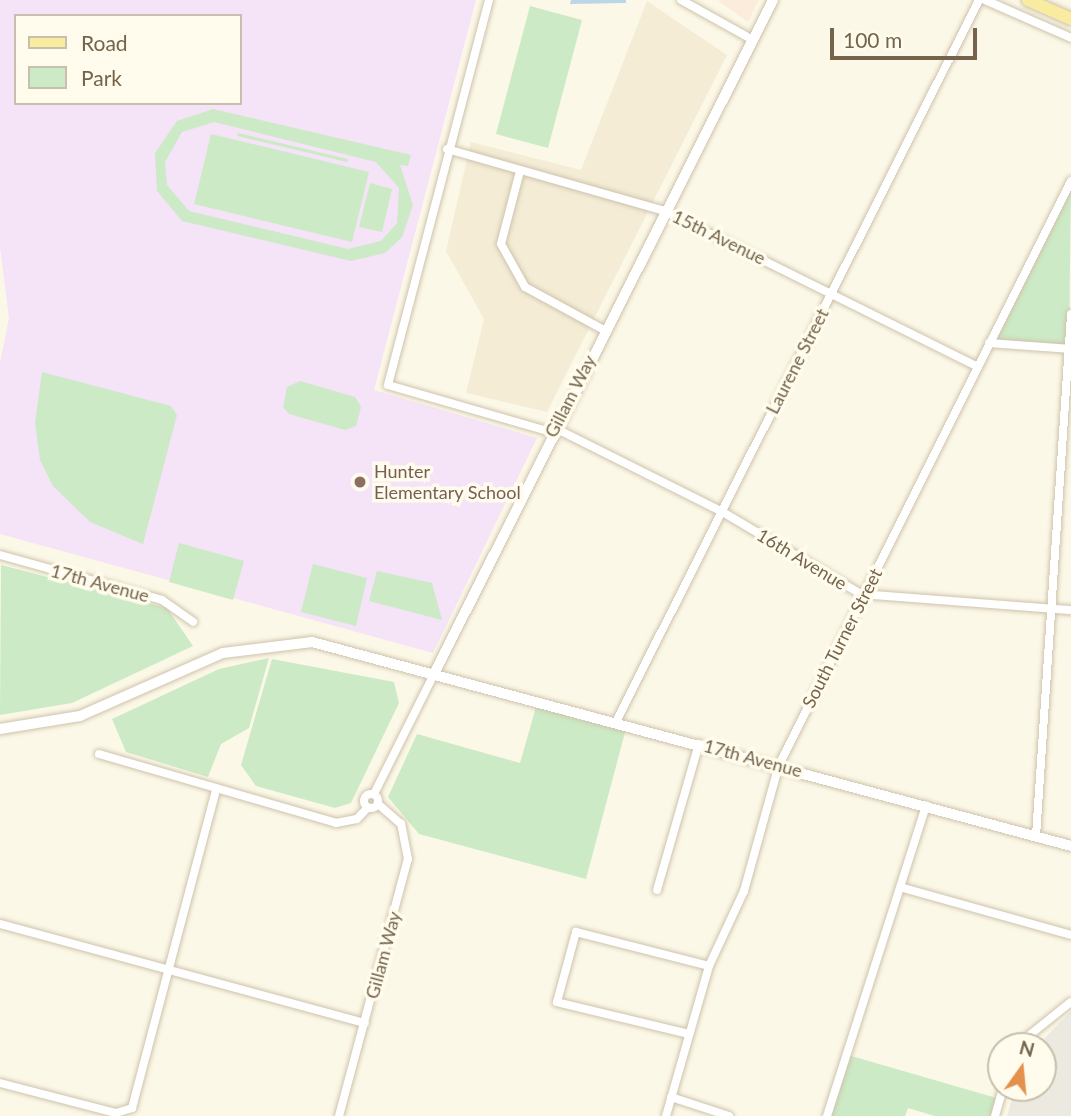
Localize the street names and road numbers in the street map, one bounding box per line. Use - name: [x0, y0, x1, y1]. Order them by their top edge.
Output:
- street label: 15th Avenue: [669, 205, 769, 269]
- street label: Laurene Street: [761, 305, 833, 417]
- street label: Gillam Way: [540, 351, 600, 441]
- street label: 16th Avenue: [753, 524, 851, 594]
- street label: 17th Avenue: [48, 559, 152, 607]
- street label: South Turner Street: [797, 564, 887, 712]
- street label: 17th Avenue: [701, 734, 805, 782]
- street label: Gillam Way: [361, 909, 405, 1001]

